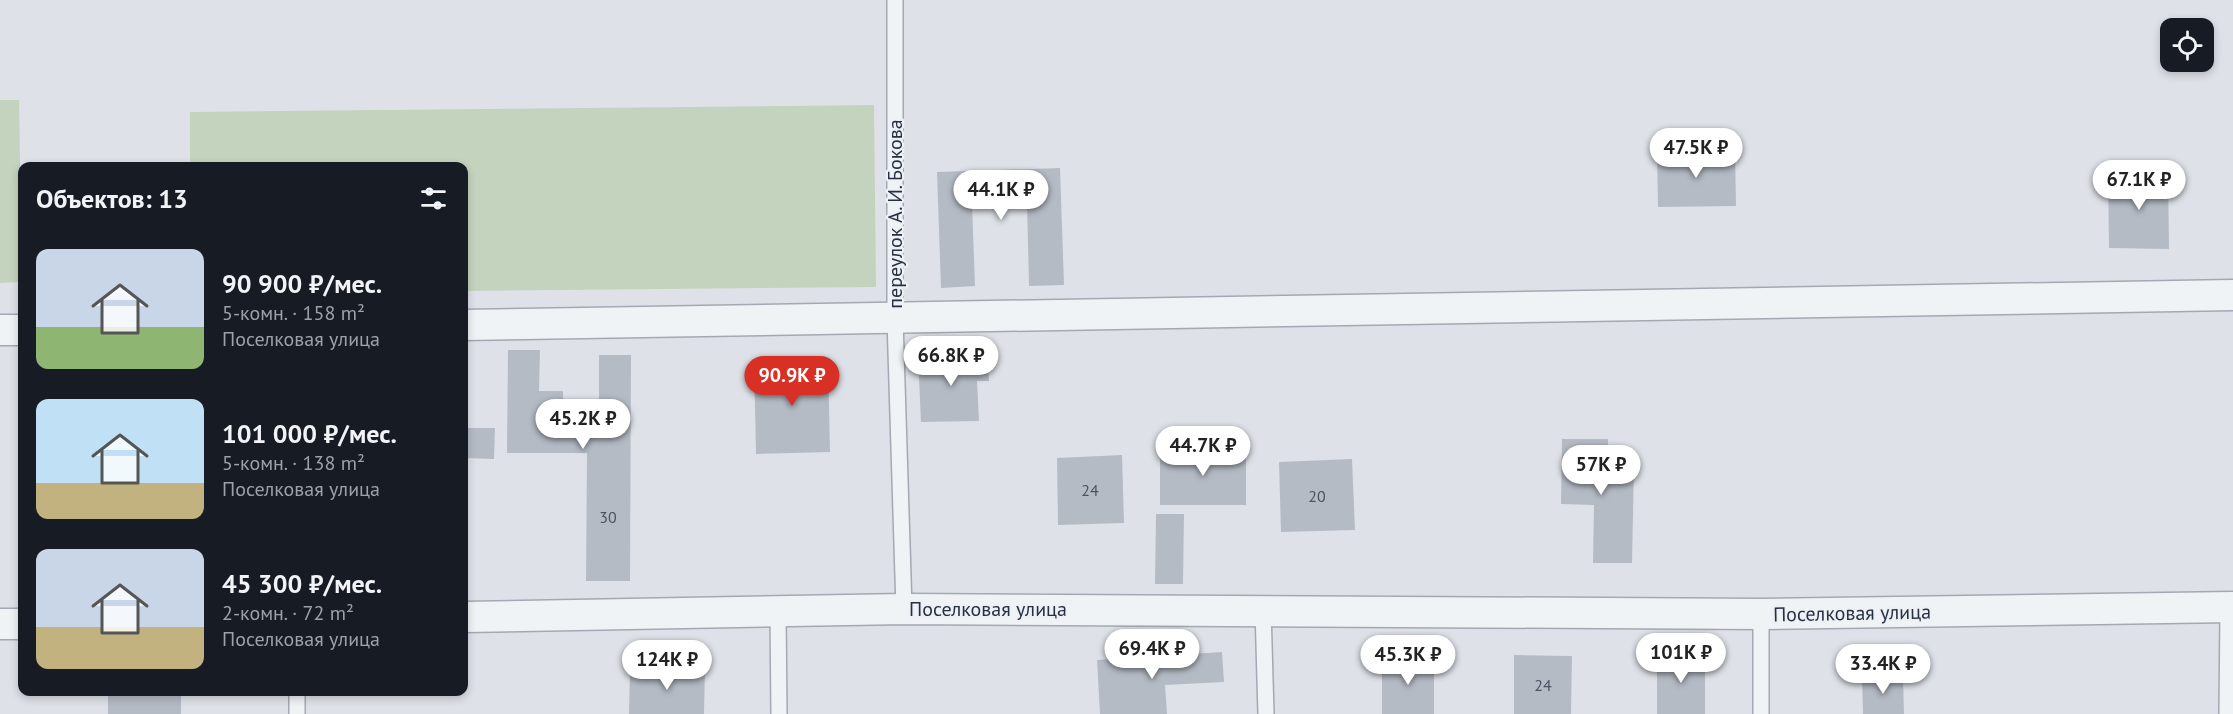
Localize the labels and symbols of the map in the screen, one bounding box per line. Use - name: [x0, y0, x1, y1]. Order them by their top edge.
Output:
- street label: переулок А. И. Бокова: [882, 119, 908, 309]
- pin: 47.5K ₽: [1641, 128, 1751, 179]
- pin: 67.1K ₽: [2084, 160, 2194, 211]
- pin: 44.1K ₽: [946, 170, 1056, 221]
- pin: 66.8K ₽: [896, 336, 1006, 387]
- pin: 90.9K ₽: [737, 356, 847, 407]
- pin: 45.2K ₽: [528, 399, 638, 450]
- pin: 44.7K ₽: [1148, 426, 1258, 477]
- pin: 57K ₽: [1559, 445, 1643, 496]
- house number: 24: [1081, 480, 1099, 500]
- house number: 20: [1308, 486, 1326, 506]
- house number: 30: [599, 507, 617, 527]
- street label: Поселковая улица: [909, 596, 1067, 622]
- street label: Поселковая улица: [1773, 599, 1931, 627]
- pin: 69.4K ₽: [1097, 629, 1207, 680]
- pin: 101K ₽: [1632, 633, 1730, 684]
- pin: 45.3K ₽: [1353, 635, 1463, 686]
- pin: 124K ₽: [618, 640, 716, 691]
- pin: 33.4K ₽: [1828, 644, 1938, 695]
- house number: 24: [1534, 675, 1552, 695]

